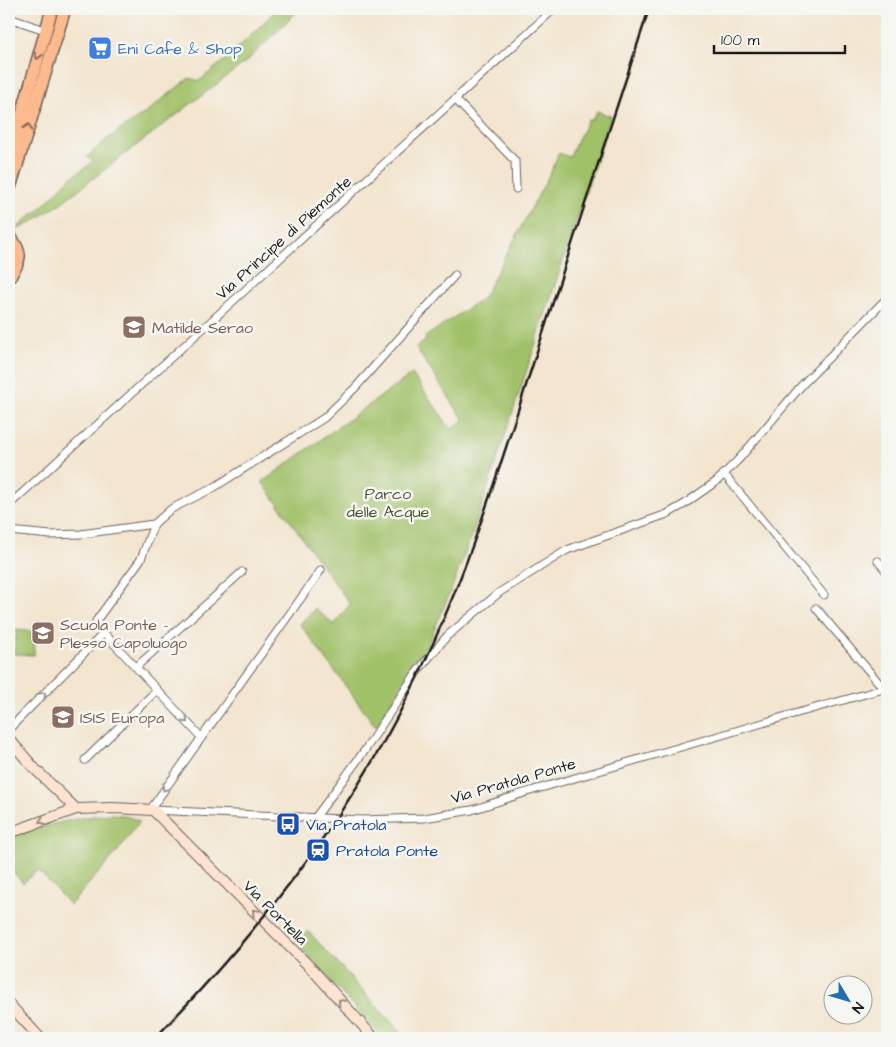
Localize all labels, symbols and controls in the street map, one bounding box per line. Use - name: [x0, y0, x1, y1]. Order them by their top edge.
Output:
- scale bar: [714, 22, 845, 54]
- text: 100 m: [721, 30, 760, 51]
- supermarket icon: Eni Cafe & Shop: [87, 35, 113, 61]
- place label: Eni Cafe & Shop: [118, 38, 242, 60]
- one-way arrow: [34, 51, 44, 59]
- one-way arrow: [23, 124, 33, 132]
- street label: Via Principe di Piemonte: [211, 171, 357, 305]
- school or university icon: Matilde Serao: [121, 314, 147, 340]
- place label: Matilde Serao: [152, 317, 253, 339]
- park label: Parco delle Acque: [347, 483, 430, 523]
- place label: Scuola Ponte - Plesso Capoluogo: [60, 614, 187, 655]
- school or university icon: Scuola Ponte - Plesso Capoluogo: [30, 620, 56, 646]
- one-way arrow: [37, 692, 46, 701]
- school or university icon: ISIS Europa: [50, 704, 76, 730]
- place label: ISIS Europa: [80, 707, 164, 729]
- one-way arrow: [179, 715, 188, 724]
- street label: Via Pratola Ponte: [448, 753, 579, 809]
- one-way arrow: [162, 782, 171, 792]
- bus stop icon: Via Pratola: [275, 811, 301, 837]
- place label: Via Pratola: [306, 814, 386, 836]
- one-way arrow: [38, 815, 47, 825]
- station icon: Pratola Ponte: [305, 837, 331, 863]
- place label: Pratola Ponte: [336, 840, 438, 862]
- street label: Via Portella: [238, 875, 313, 950]
- one-way arrow: [252, 909, 261, 918]
- north arrow: [824, 974, 874, 1024]
- one-way arrow: [338, 998, 347, 1007]
- text: N: [847, 998, 868, 1017]

